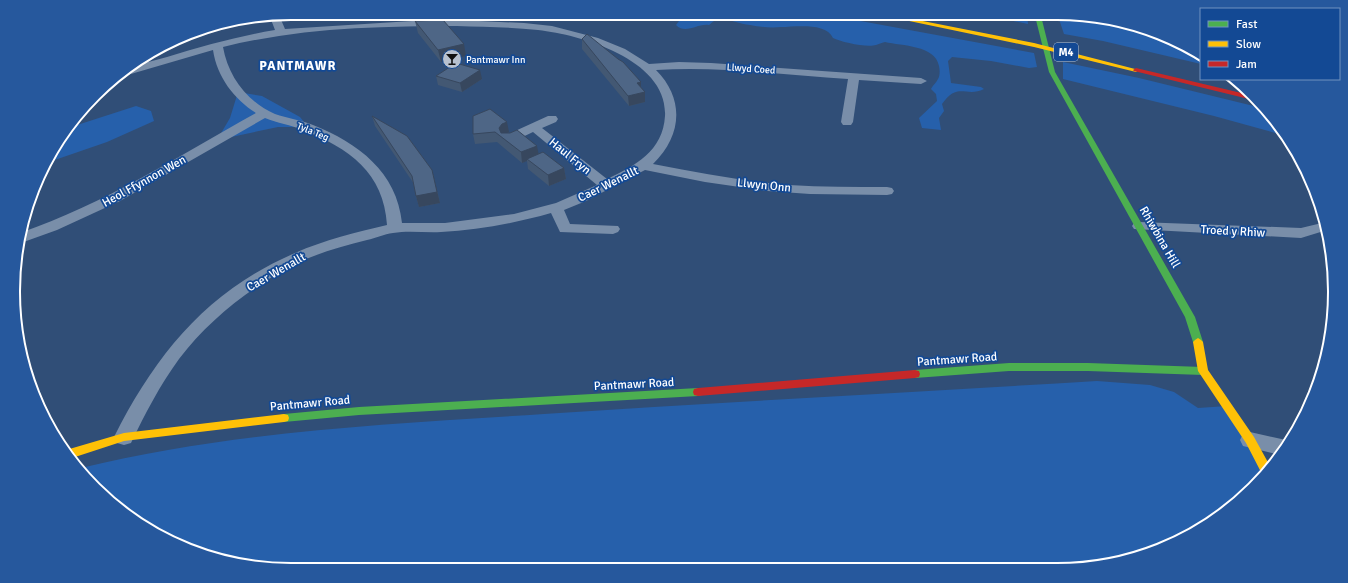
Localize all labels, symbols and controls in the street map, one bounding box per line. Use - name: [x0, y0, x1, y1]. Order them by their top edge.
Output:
- legend: [1200, 8, 1340, 80]
- text: Fast: [1236, 17, 1257, 32]
- text: Slow: [1236, 37, 1261, 52]
- road number: M4: [1054, 43, 1078, 61]
- bar icon: Pantmawr Inn: [441, 48, 463, 70]
- place label: Pantmawr Inn: [466, 54, 525, 66]
- text: Jam: [1236, 57, 1257, 72]
- district label: PANTMAWR: [259, 58, 337, 74]
- street label: Llwyd Coed: [726, 61, 776, 77]
- street label: Tyla Teg: [295, 120, 330, 144]
- street label: Haul Fryn: [546, 135, 594, 178]
- street label: Heol Ffynnon Wen: [100, 152, 189, 211]
- street label: Caer Wenallt: [575, 163, 641, 206]
- street label: Llwyn Onn: [736, 175, 792, 196]
- street label: Rhiwbina Hill: [1136, 204, 1183, 271]
- street label: Troed y Rhiw: [1200, 222, 1266, 241]
- street label: Caer Wenallt: [244, 250, 308, 295]
- street label: Pantmawr Road: [916, 349, 998, 370]
- street label: Pantmawr Road: [594, 375, 675, 394]
- street label: Pantmawr Road: [269, 393, 351, 414]

